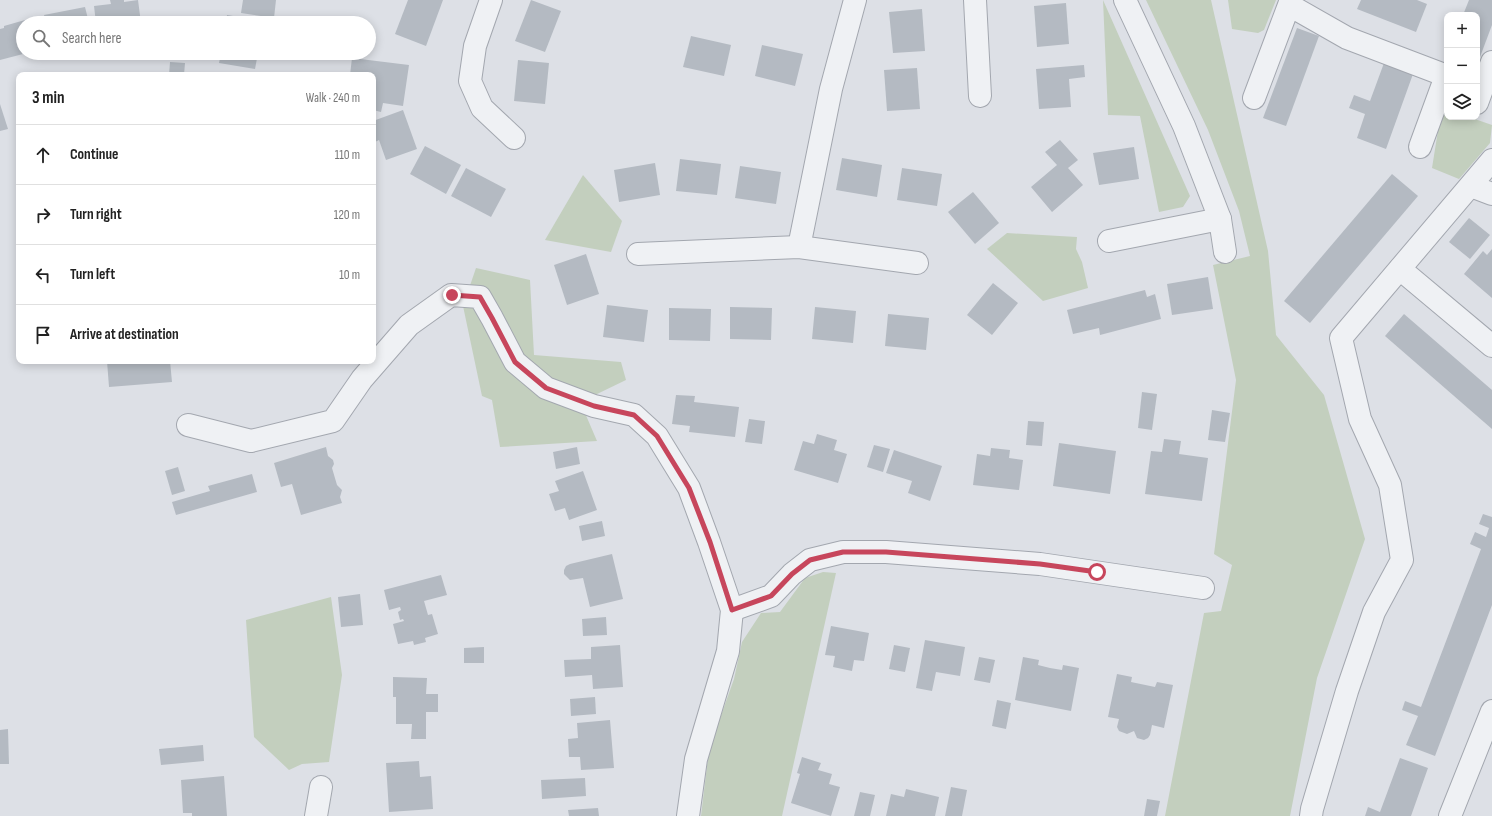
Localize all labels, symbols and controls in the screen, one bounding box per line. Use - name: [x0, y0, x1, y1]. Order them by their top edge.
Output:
- map controls: [1444, 12, 1480, 120]
- button: +: [1444, 12, 1480, 48]
- search box: [16, 16, 376, 60]
- icon: search: [30, 27, 52, 49]
- text: Search here: [62, 29, 122, 48]
- button: −: [1444, 48, 1480, 84]
- button: layers: [1444, 84, 1480, 120]
- text: 3 min: [32, 88, 65, 108]
- text: Walk · 240 m: [306, 90, 360, 106]
- icon: ahead: [32, 144, 54, 166]
- text: Continue: [70, 145, 119, 164]
- text: 110 m: [335, 147, 360, 163]
- icon: right: [32, 204, 54, 226]
- text: Turn right: [70, 205, 122, 224]
- text: 120 m: [334, 207, 360, 223]
- icon: left: [32, 264, 54, 286]
- text: Turn left: [70, 265, 115, 284]
- text: 10 m: [339, 267, 360, 283]
- route end: [443, 286, 461, 304]
- icon: arrive: [32, 324, 54, 346]
- text: Arrive at destination: [70, 325, 179, 344]
- route start: [1088, 563, 1106, 581]

